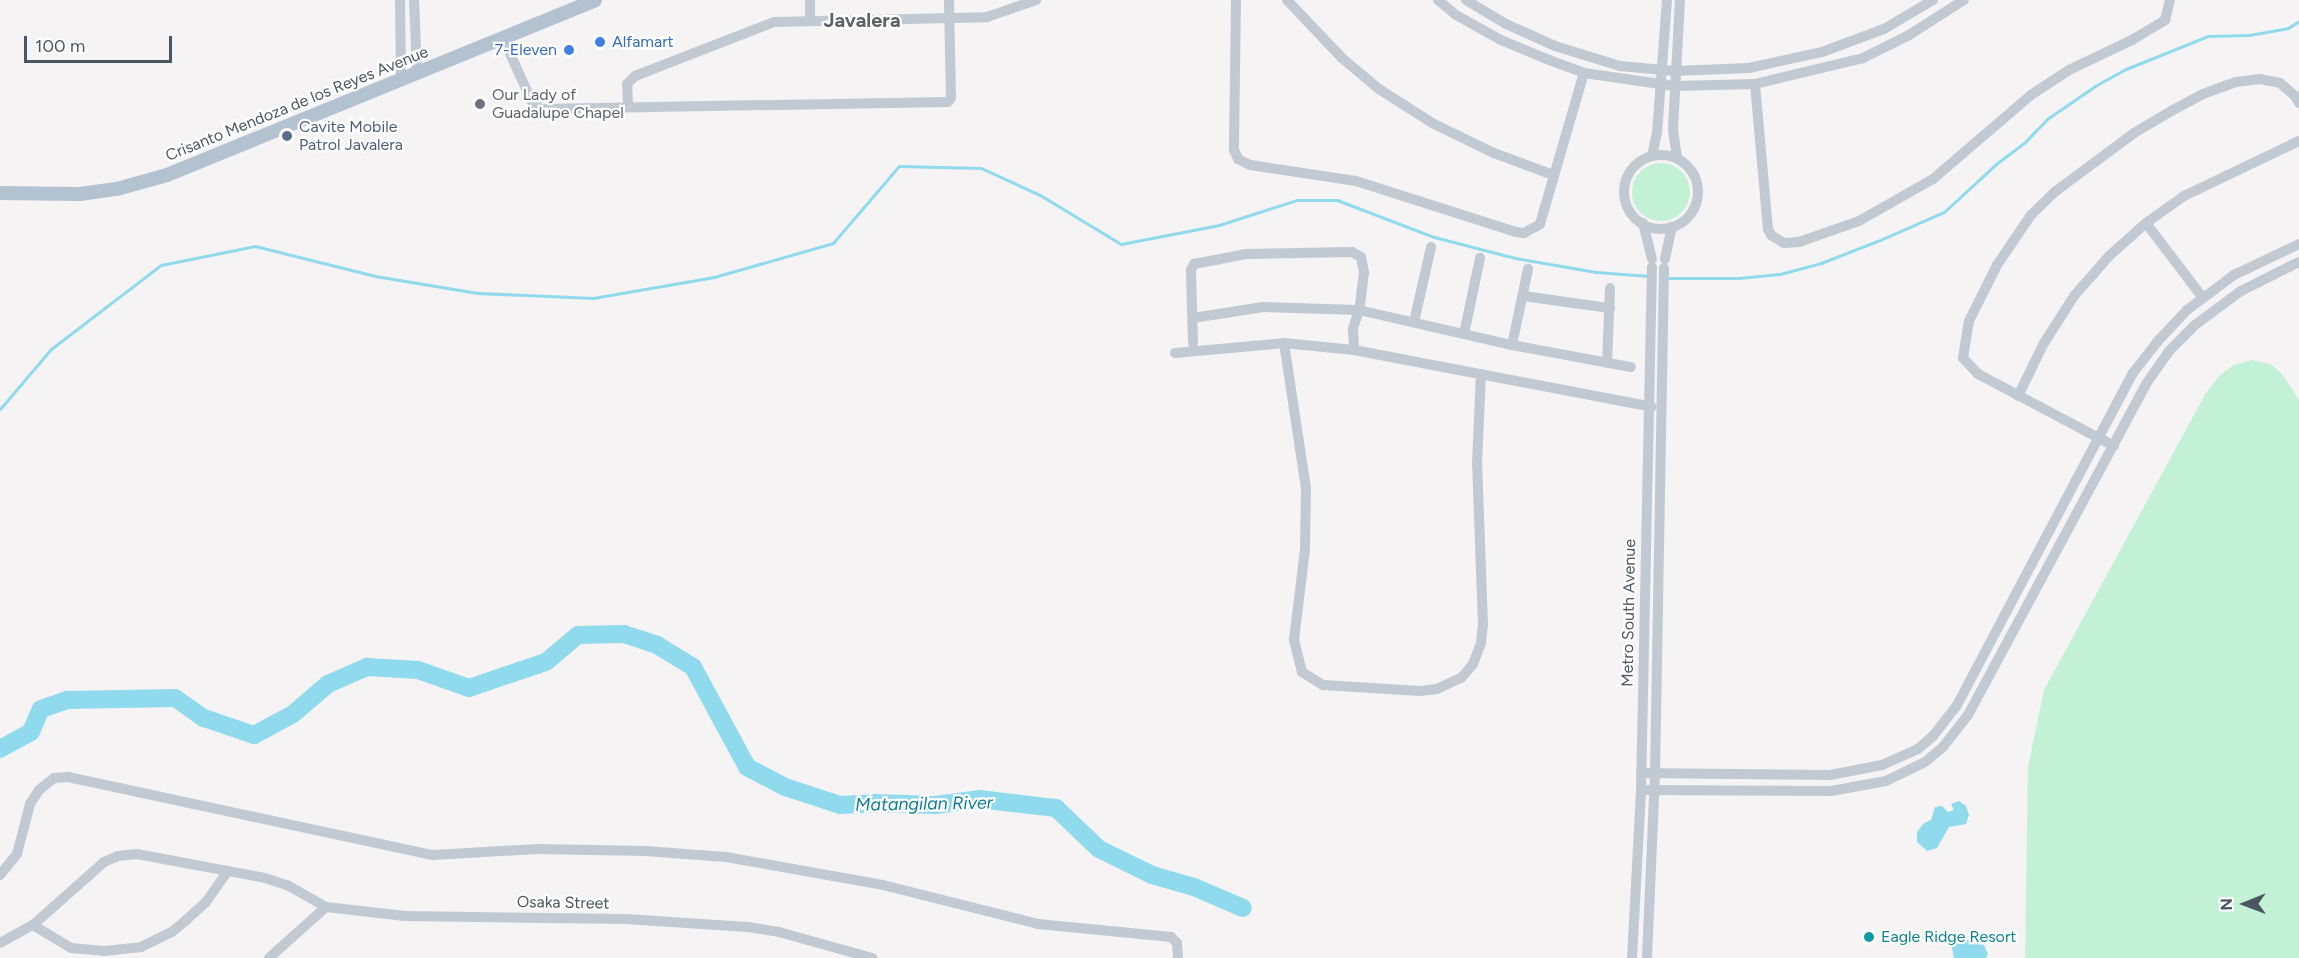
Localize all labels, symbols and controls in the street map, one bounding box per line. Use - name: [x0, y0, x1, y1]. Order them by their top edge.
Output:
- district label: Javalera: [823, 8, 901, 32]
- scale bar: [27, 24, 176, 62]
- place label: Alfamart: [612, 32, 674, 52]
- text: 100 m: [35, 35, 85, 57]
- marker: Alfamart: [593, 35, 607, 49]
- place label: 7-Eleven: [494, 40, 557, 60]
- street label: Crisanto Mendoza de los Reyes Avenue: [163, 42, 431, 166]
- marker: 7-Eleven: [562, 43, 576, 57]
- place label: Our Lady of Guadalupe Chapel: [492, 85, 624, 123]
- marker: Our Lady of Guadalupe Chapel: [473, 97, 487, 111]
- place label: Cavite Mobile Patrol Javalera: [299, 117, 403, 155]
- marker: Cavite Mobile Patrol Javalera: [280, 129, 294, 143]
- street label: Metro South Avenue: [1618, 539, 1640, 687]
- water label: Matangilan River: [855, 792, 993, 816]
- north arrow: [2215, 874, 2275, 934]
- street label: Osaka Street: [517, 893, 609, 913]
- text: N: [2217, 898, 2236, 911]
- place label: Eagle Ridge Resort: [1881, 927, 2016, 947]
- marker: Eagle Ridge Resort: [1862, 930, 1876, 944]

